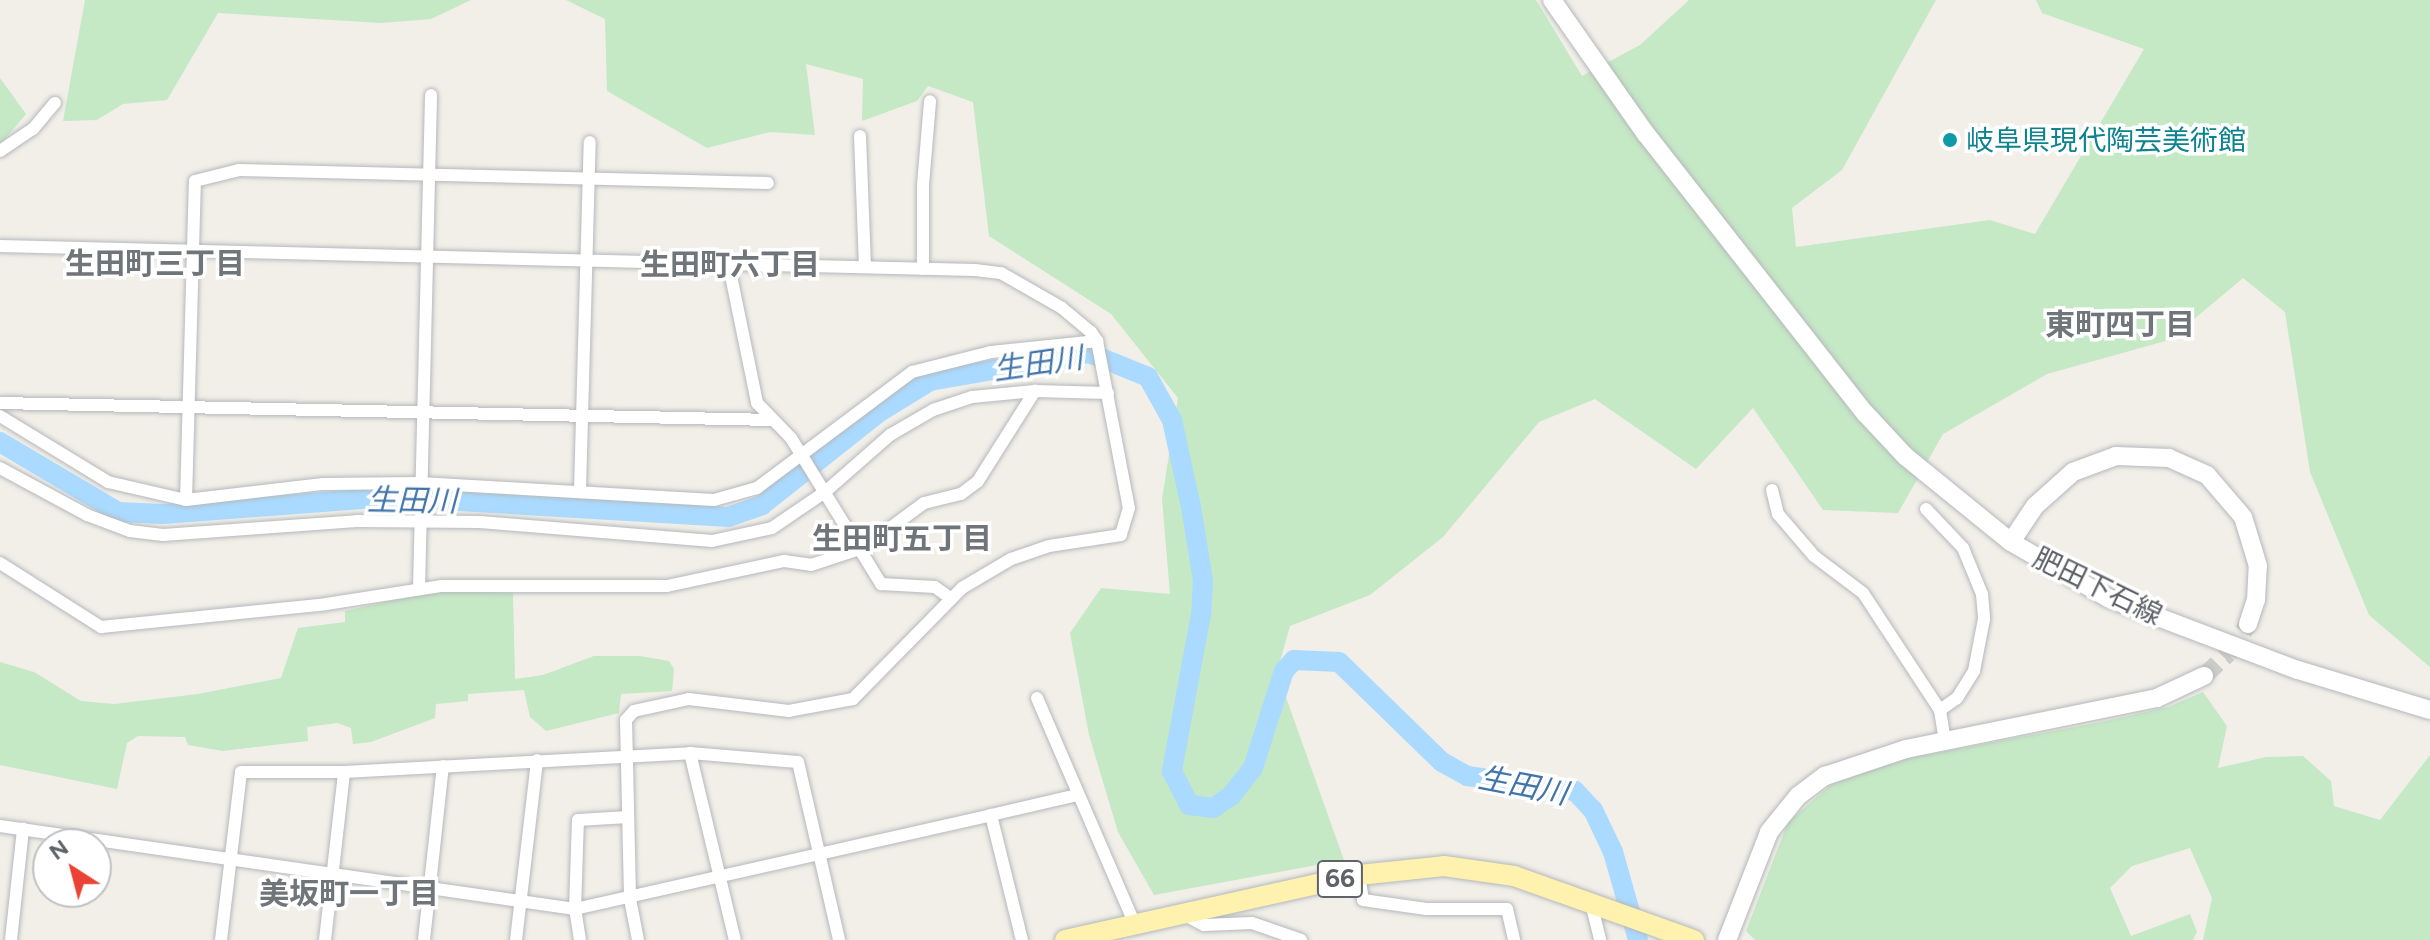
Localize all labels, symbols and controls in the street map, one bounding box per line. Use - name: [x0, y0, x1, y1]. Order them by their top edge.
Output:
- place label: 岐阜県現代陶芸美術館: [1966, 123, 2246, 157]
- marker: 岐阜県現代陶芸美術館: [1941, 131, 1959, 149]
- district label: 生田町三丁目: [65, 246, 245, 282]
- district label: 生田町六丁目: [640, 247, 820, 283]
- district label: 東町四丁目: [2045, 307, 2195, 343]
- water label: 生田川: [991, 340, 1085, 388]
- water label: 生田川: [367, 482, 457, 520]
- district label: 生田町五丁目: [812, 521, 992, 557]
- street label: 肥田下石線: [2028, 540, 2168, 632]
- water label: 生田川: [1475, 760, 1571, 812]
- north arrow: [32, 828, 112, 908]
- text: N: [44, 834, 74, 866]
- road number: 66: [1316, 857, 1364, 901]
- district label: 美坂町一丁目: [259, 876, 439, 912]

